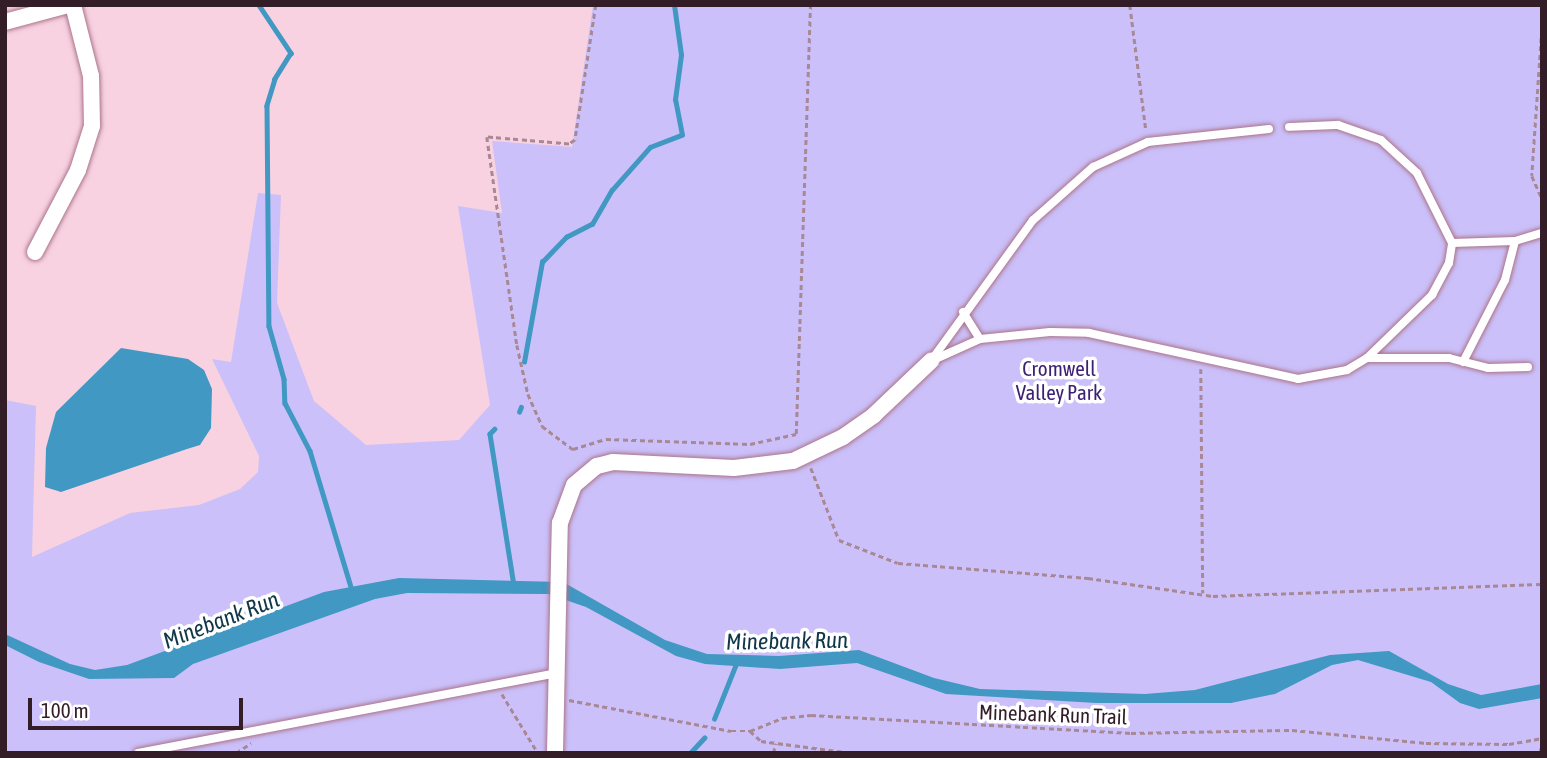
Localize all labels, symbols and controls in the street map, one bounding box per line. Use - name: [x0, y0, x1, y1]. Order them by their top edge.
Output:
- park label: Cromwell Valley Park: [1016, 355, 1102, 405]
- water label: Minebank Run: [159, 585, 283, 655]
- water label: Minebank Run: [726, 626, 848, 656]
- scale bar: [32, 684, 247, 728]
- text: 100 m: [41, 698, 89, 722]
- street label: Minebank Run Trail: [978, 699, 1128, 729]

